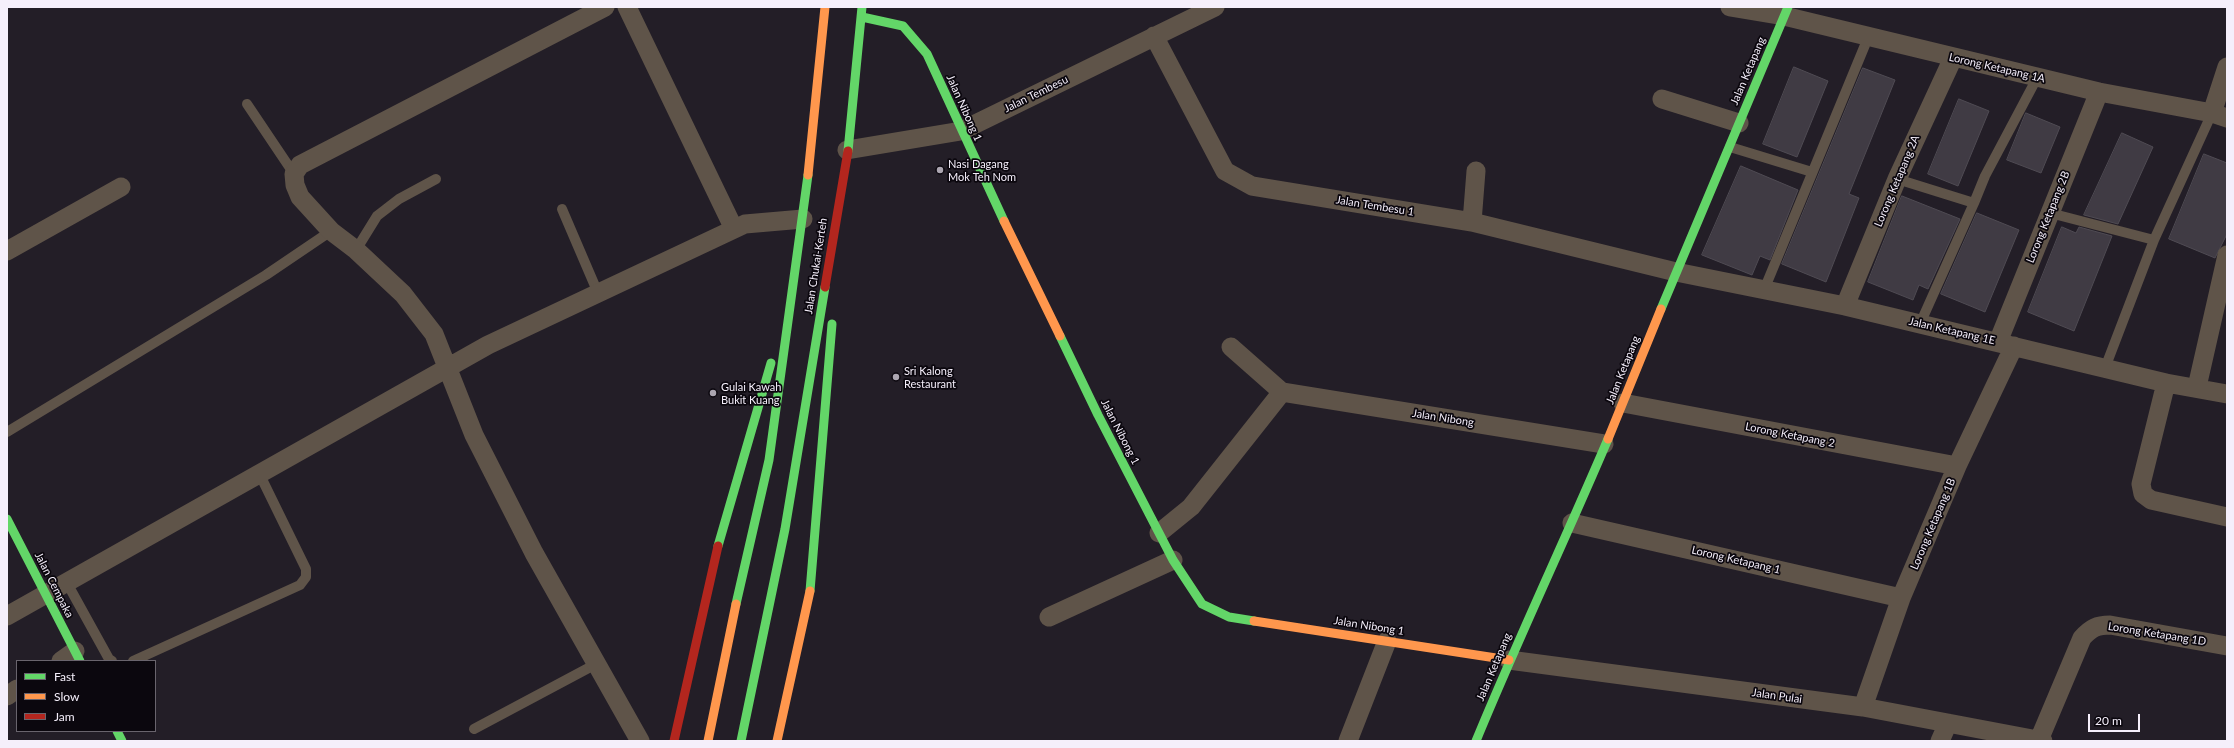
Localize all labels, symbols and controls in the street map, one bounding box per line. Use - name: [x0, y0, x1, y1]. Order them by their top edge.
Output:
- street label: Jalan Ketapang: [1728, 35, 1768, 107]
- street label: Lorong Ketapang 1A: [1948, 51, 2046, 85]
- street label: Jalan Nibong 1: [943, 73, 985, 143]
- street label: Jalan Tembesu: [1002, 73, 1070, 115]
- street label: Lorong Ketapang 2A: [1872, 133, 1922, 229]
- place label: Nasi Dagang Mok Teh Nom: [948, 157, 1016, 183]
- marker: Nasi Dagang Mok Teh Nom: [935, 165, 945, 175]
- street label: Lorong Ketapang 2B: [2024, 169, 2072, 265]
- street label: Jalan Tembesu 1: [1335, 193, 1415, 219]
- street label: Jalan Chukai-Kerteh: [802, 217, 830, 315]
- street label: Jalan Ketapang 1E: [1908, 315, 1996, 347]
- street label: Jalan Ketapang: [1603, 334, 1643, 406]
- place label: Sri Kalong Restaurant: [904, 364, 956, 390]
- marker: Sri Kalong Restaurant: [891, 372, 901, 382]
- place label: Gulai Kawah Bukit Kuang: [721, 380, 781, 406]
- marker: Gulai Kawah Bukit Kuang: [708, 388, 718, 398]
- street label: Jalan Nibong 1: [1098, 397, 1142, 467]
- street label: Jalan Nibong: [1411, 407, 1475, 429]
- street label: Lorong Ketapang 2: [1744, 420, 1836, 450]
- street label: Lorong Ketapang 1B: [1908, 476, 1958, 572]
- street label: Lorong Ketapang 1: [1690, 543, 1782, 577]
- street label: Jalan Cempaka: [32, 550, 76, 620]
- street label: Jalan Nibong 1: [1333, 614, 1405, 638]
- street label: Lorong Ketapang 1D: [2107, 620, 2207, 648]
- street label: Jalan Ketapang: [1474, 631, 1514, 703]
- legend: [16, 660, 156, 732]
- text: Fast: [54, 669, 75, 684]
- street label: Jalan Pulai: [1751, 686, 1803, 706]
- text: Slow: [54, 689, 79, 704]
- scale bar: [2090, 706, 2142, 732]
- text: Jam: [54, 709, 75, 724]
- text: 20 m: [2095, 713, 2122, 728]

